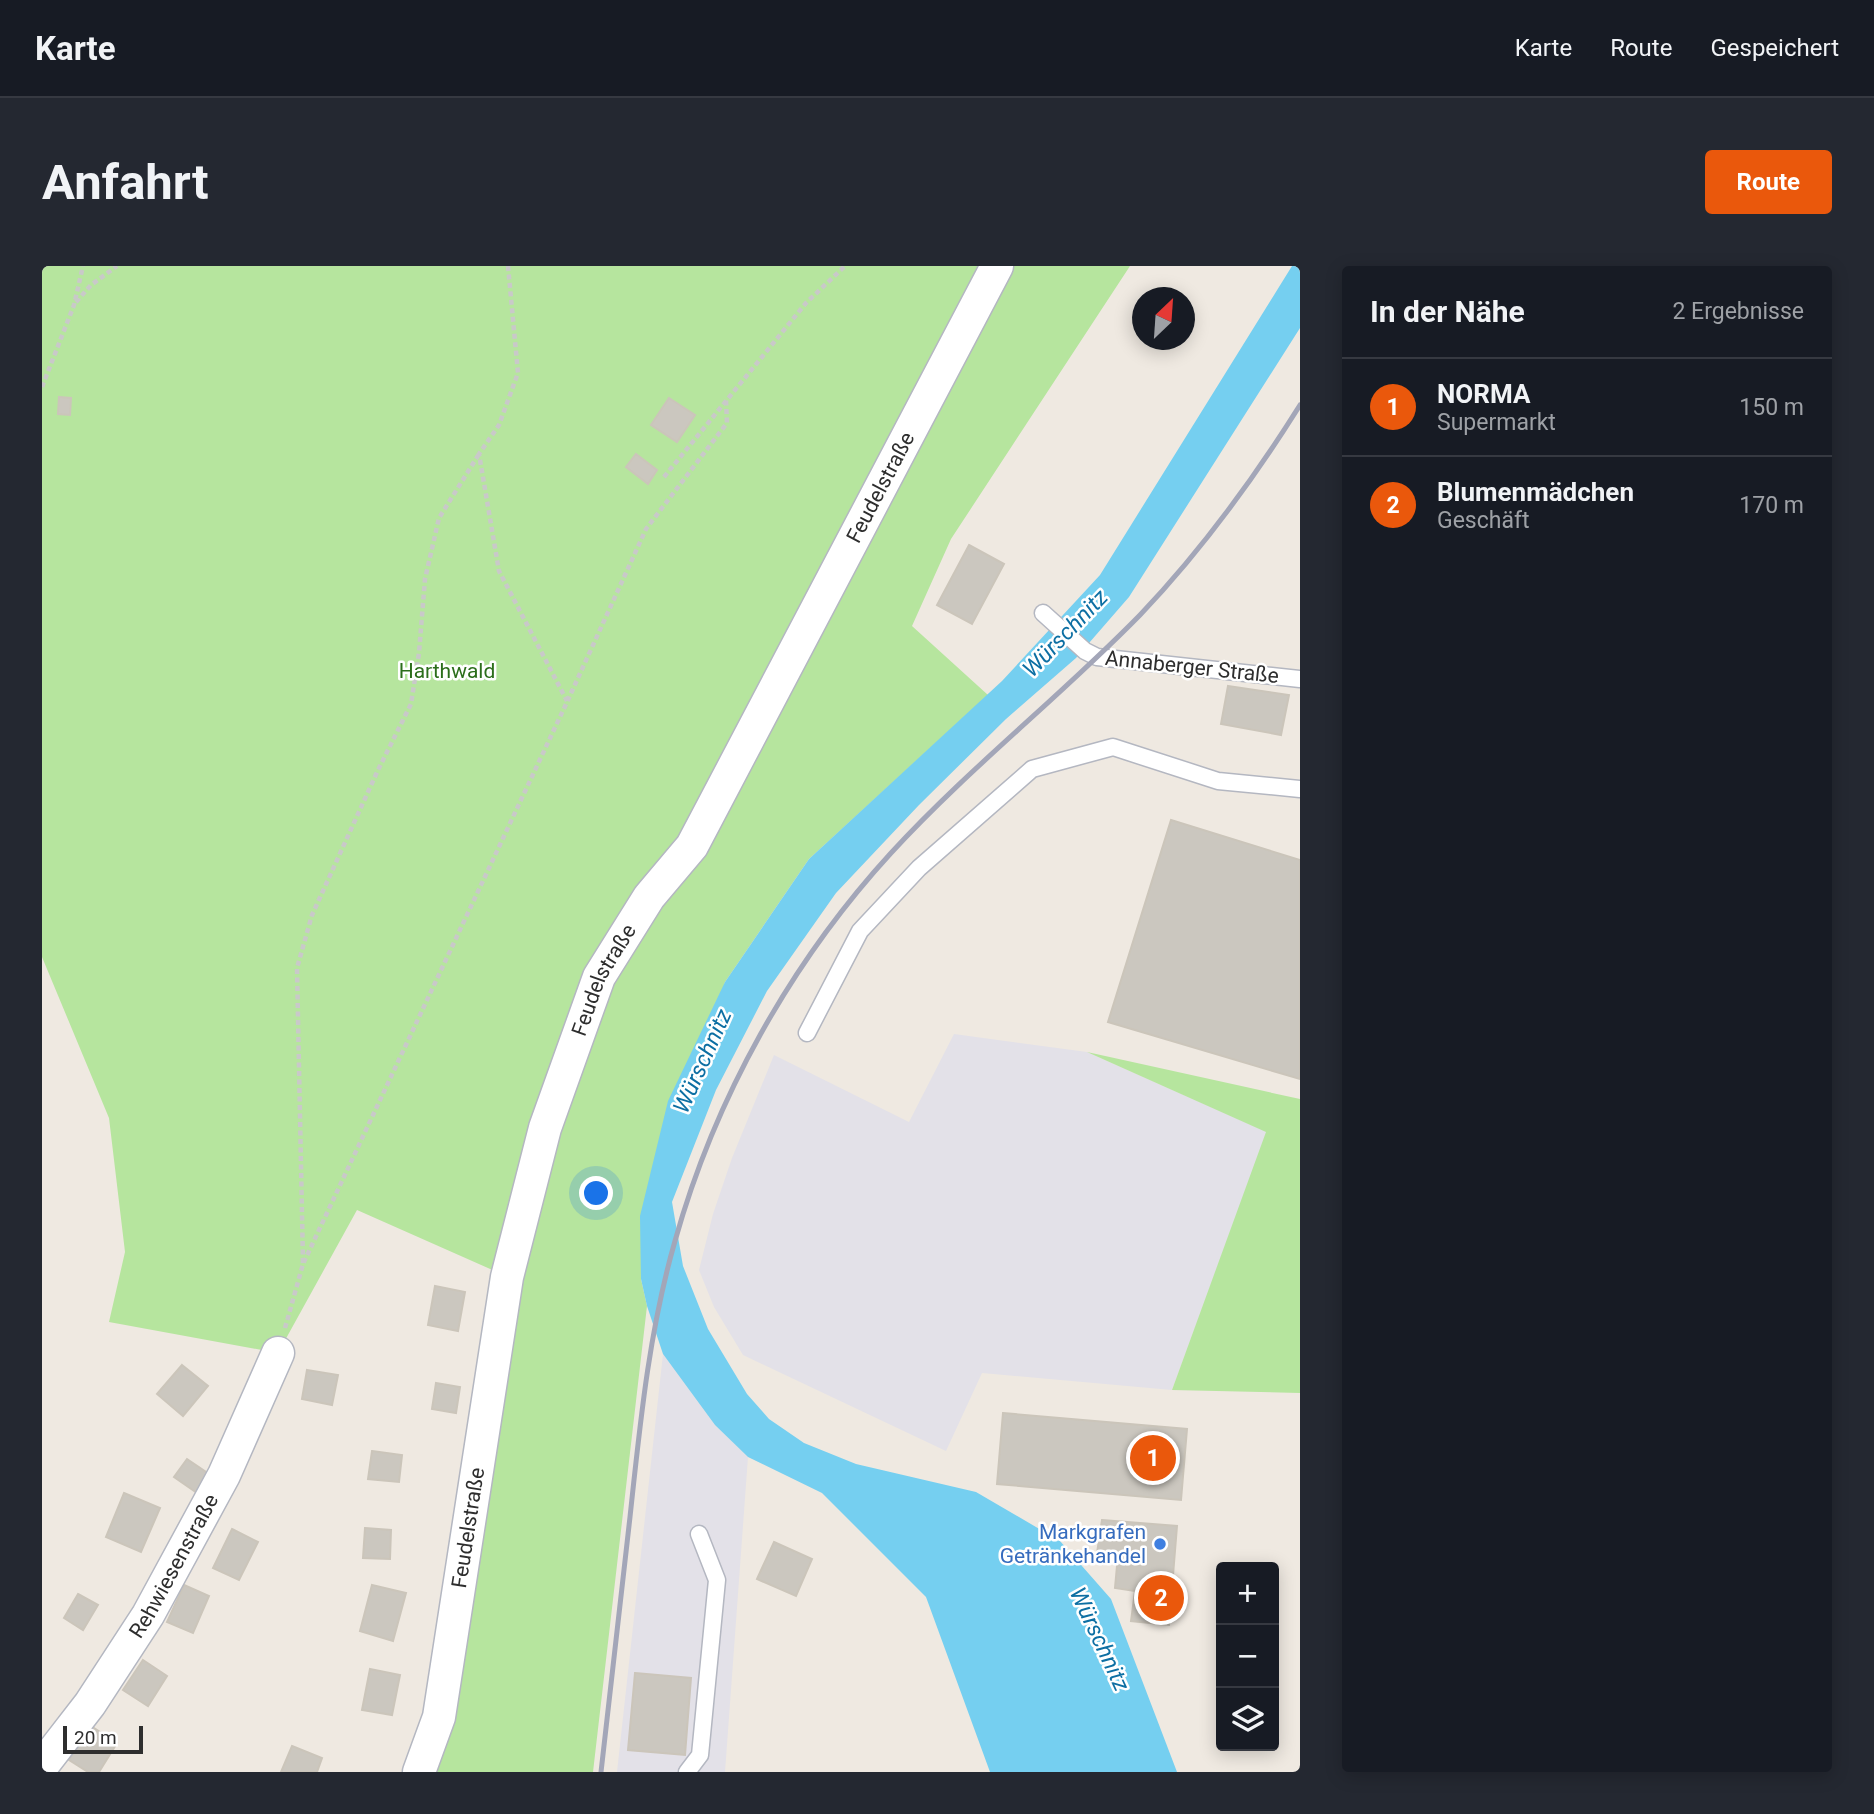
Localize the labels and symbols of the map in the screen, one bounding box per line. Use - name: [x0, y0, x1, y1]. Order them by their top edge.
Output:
- north arrow: [1132, 287, 1195, 350]
- street label: Feudelstraße: [842, 428, 919, 547]
- water label: Würschnitz: [1017, 584, 1114, 683]
- street label: Annaberger Straße: [1104, 646, 1280, 688]
- park label: Harthwald: [399, 659, 495, 683]
- street label: Feudelstraße: [567, 920, 641, 1039]
- water label: Würschnitz: [668, 1005, 737, 1117]
- your location: [579, 1176, 613, 1210]
- pin: 1: [1130, 1432, 1176, 1484]
- street label: Feudelstraße: [447, 1466, 489, 1590]
- street label: Rehwiesenstraße: [124, 1490, 223, 1643]
- place label: Markgrafen Getränkehandel: [1000, 1520, 1146, 1568]
- marker: Markgrafen Getränkehandel: [1152, 1536, 1168, 1552]
- pin: 2: [1138, 1572, 1184, 1624]
- water label: Würschnitz: [1064, 1583, 1135, 1695]
- scale bar: [63, 1723, 144, 1755]

